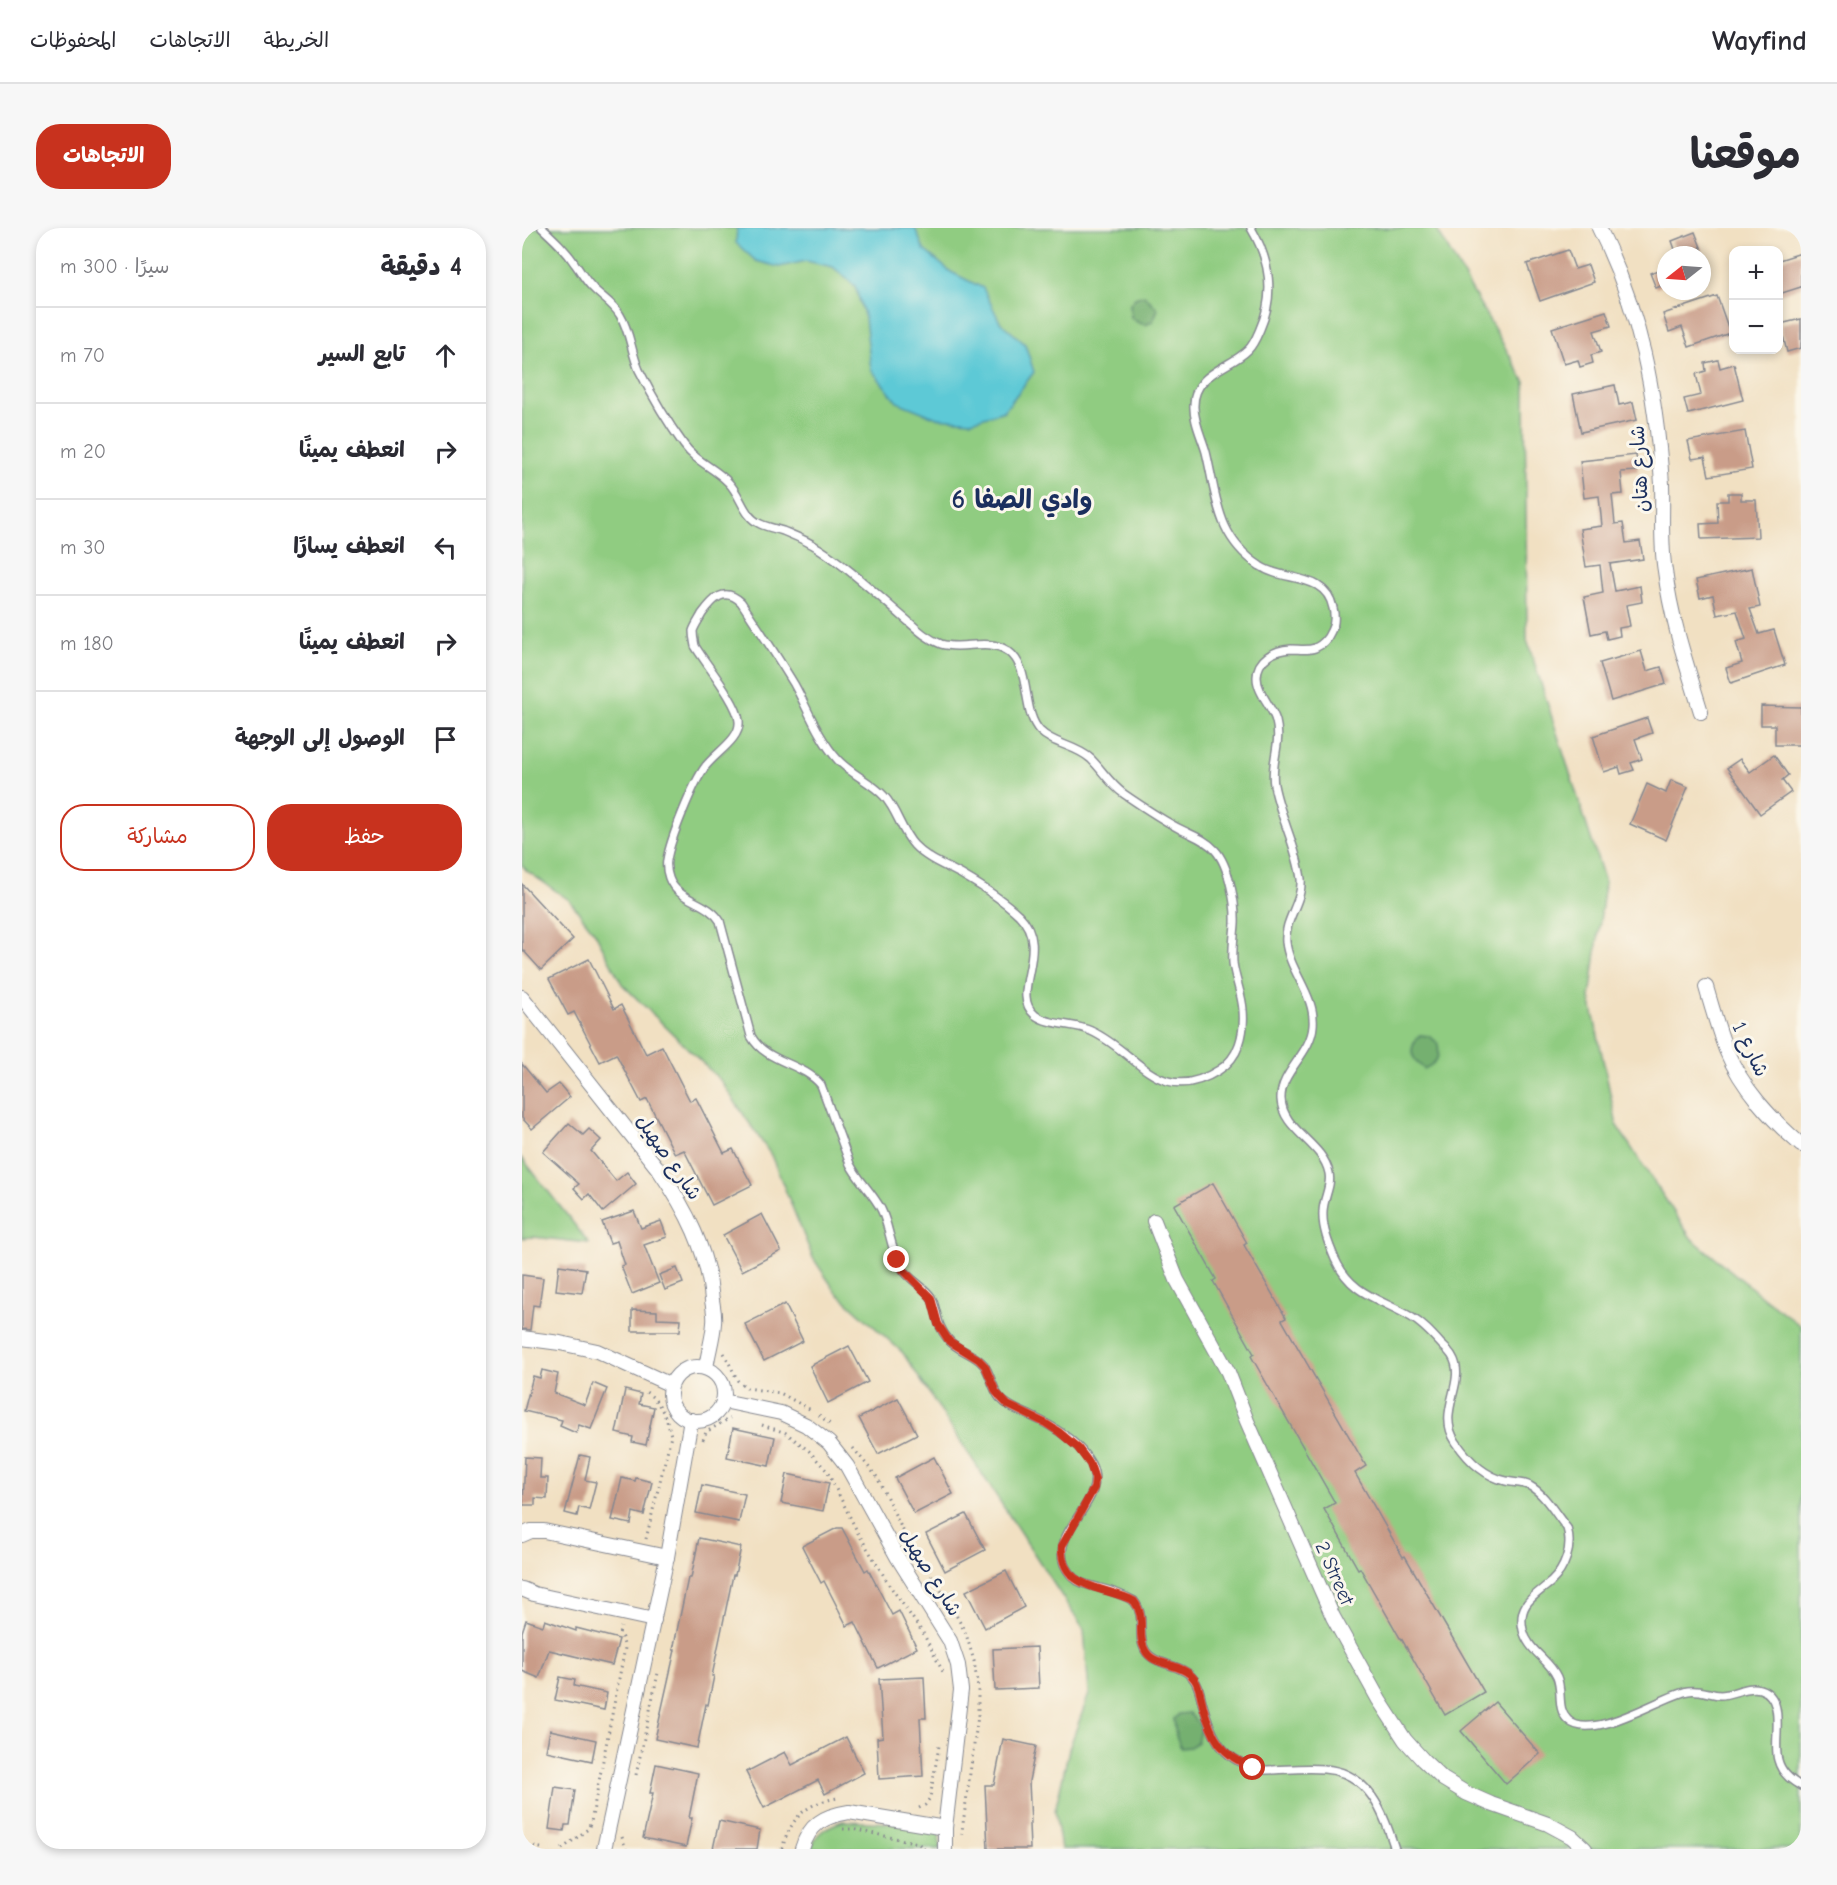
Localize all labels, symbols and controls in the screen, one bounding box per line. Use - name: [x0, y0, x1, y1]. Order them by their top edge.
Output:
- text: Wayfind: [1712, 25, 1807, 57]
- text: المحفوظات: [30, 28, 116, 52]
- text: الاتجاهات: [149, 28, 231, 52]
- text: الخريطة: [264, 28, 329, 52]
- button: الاتجاهات: [36, 124, 171, 189]
- text: موقعنا: [1690, 130, 1801, 179]
- north arrow: [1657, 246, 1711, 300]
- map controls: [1729, 246, 1783, 354]
- button: +: [1729, 246, 1783, 300]
- text: 4 دقيقة: [381, 252, 462, 282]
- text: سيرًا · 300 m: [60, 255, 169, 278]
- button: −: [1729, 300, 1783, 354]
- icon: ahead: [429, 339, 462, 372]
- text: تابع السير: [319, 341, 405, 367]
- text: 70 m: [60, 344, 105, 367]
- street label: شارع هتان: [1626, 425, 1655, 513]
- icon: right: [429, 435, 462, 468]
- text: انعطف يمينًا: [299, 437, 405, 463]
- text: 20 m: [60, 440, 106, 463]
- district label: وادي الصفا 6: [952, 485, 1092, 518]
- icon: left: [429, 531, 462, 564]
- text: انعطف يسارًا: [293, 533, 405, 559]
- text: 30 m: [60, 536, 106, 559]
- icon: right: [429, 627, 462, 660]
- text: انعطف يمينًا: [299, 629, 405, 655]
- text: 180 m: [60, 632, 114, 655]
- icon: arrive: [429, 723, 462, 756]
- text: الوصول إلى الوجهة: [235, 725, 405, 751]
- button: مشاركة: [60, 804, 255, 871]
- button: حفظ: [267, 804, 462, 871]
- street label: شارع 1: [1726, 1018, 1774, 1081]
- street label: شارع صهيل: [629, 1110, 706, 1205]
- route end: [883, 1246, 909, 1272]
- street label: شارع صهيل: [893, 1524, 966, 1621]
- street label: 2 Street: [1310, 1538, 1359, 1610]
- route start: [1239, 1754, 1265, 1780]

